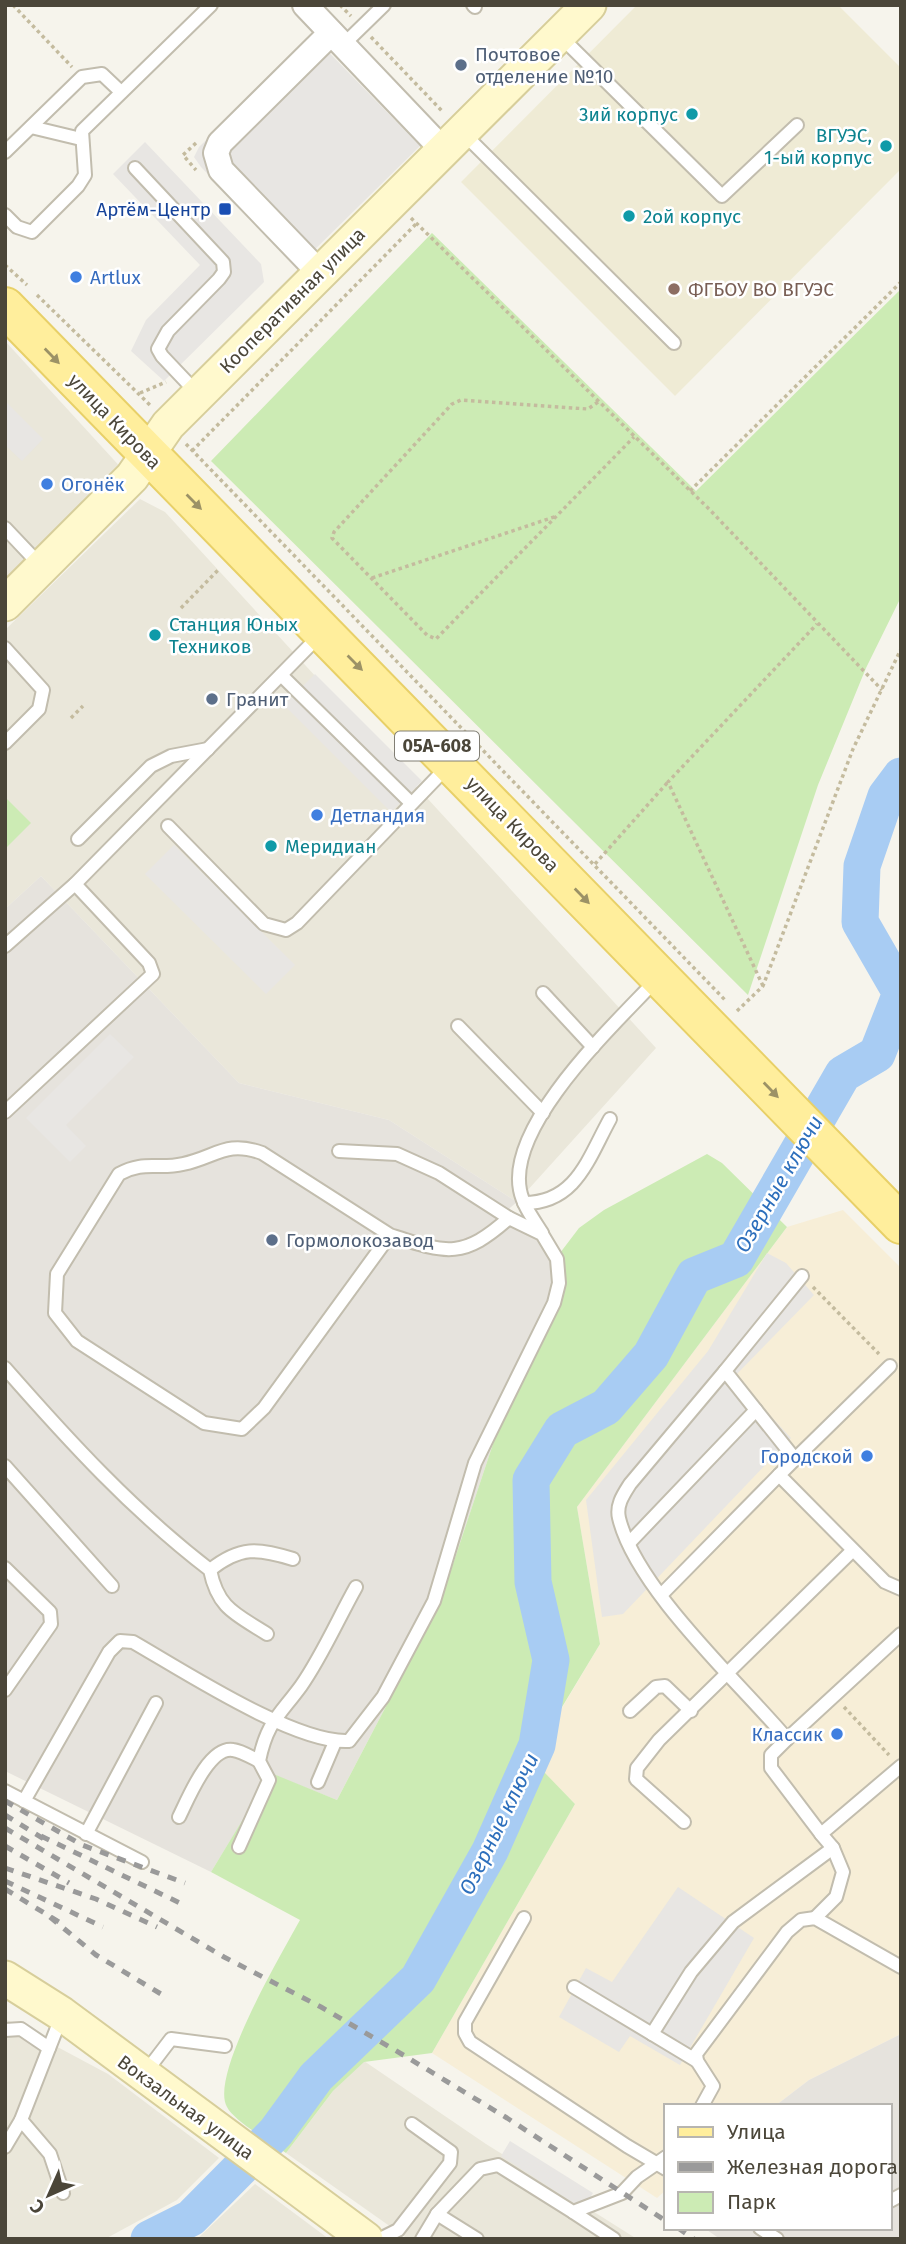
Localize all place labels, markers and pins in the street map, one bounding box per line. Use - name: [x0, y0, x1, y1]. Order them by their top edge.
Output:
- place label: Почтовое отделение №10: [475, 43, 613, 88]
- marker: Почтовое отделение №10: [453, 57, 469, 73]
- place label: 3ий корпус: [579, 103, 678, 126]
- marker: 3ий корпус: [684, 106, 700, 122]
- place label: ВГУЭС, 1-ый корпус: [764, 124, 872, 169]
- marker: ВГУЭС, 1-ый корпус: [878, 138, 894, 154]
- place label: Артём-Центр: [96, 198, 211, 221]
- marker: Артём-Центр: [217, 201, 233, 217]
- place label: 2ой корпус: [643, 205, 741, 228]
- marker: 2ой корпус: [621, 208, 637, 224]
- place label: Artlux: [90, 266, 142, 289]
- marker: Artlux: [68, 269, 84, 285]
- place label: ФГБОУ ВО ВГУЭС: [688, 278, 834, 301]
- marker: ФГБОУ ВО ВГУЭС: [666, 281, 682, 297]
- place label: Огонёк: [61, 473, 125, 496]
- marker: Огонёк: [39, 476, 55, 492]
- place label: Станция Юных Техников: [169, 613, 298, 658]
- marker: Станция Юных Техников: [147, 627, 163, 643]
- place label: Гранит: [226, 688, 289, 711]
- marker: Гранит: [204, 691, 220, 707]
- place label: Детландия: [330, 804, 425, 827]
- marker: Детландия: [309, 807, 325, 823]
- place label: Меридиан: [285, 835, 376, 858]
- marker: Меридиан: [263, 838, 279, 854]
- place label: Гормолокозавод: [286, 1229, 434, 1252]
- marker: Гормолокозавод: [264, 1232, 280, 1248]
- place label: Городской: [760, 1445, 853, 1468]
- marker: Городской: [859, 1448, 875, 1464]
- place label: Классик: [751, 1723, 823, 1746]
- marker: Классик: [829, 1726, 845, 1742]

